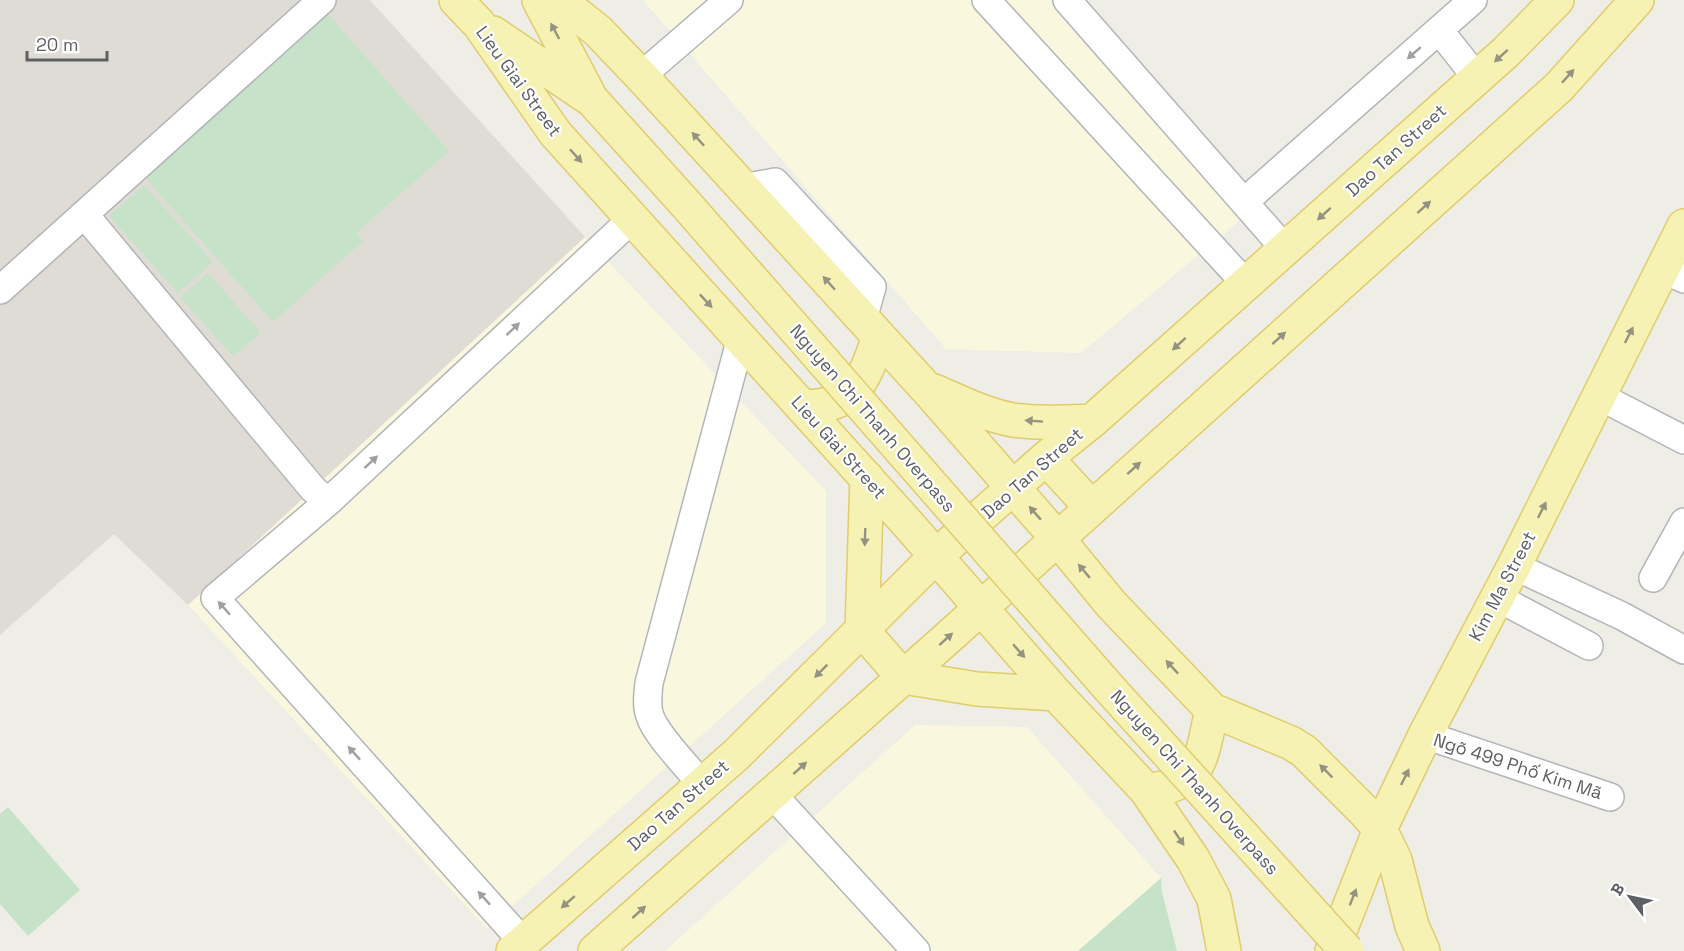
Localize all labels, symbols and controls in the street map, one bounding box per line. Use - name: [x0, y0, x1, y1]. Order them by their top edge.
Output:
- street label: Lieu Giai Street: [471, 21, 567, 141]
- one-way arrow: [550, 22, 560, 39]
- scale bar: [27, 24, 106, 62]
- text: 20 m: [36, 33, 79, 56]
- one-way arrow: [1407, 46, 1422, 59]
- one-way arrow: [1494, 49, 1509, 62]
- one-way arrow: [1561, 69, 1574, 84]
- street label: Dao Tan Street: [1341, 99, 1451, 201]
- one-way arrow: [691, 131, 705, 146]
- one-way arrow: [569, 148, 582, 163]
- one-way arrow: [1416, 201, 1431, 214]
- one-way arrow: [1317, 207, 1332, 220]
- one-way arrow: [822, 275, 836, 290]
- one-way arrow: [699, 293, 713, 308]
- street label: Nguyen Chi Thanh Overpass: [785, 319, 961, 517]
- one-way arrow: [505, 323, 520, 336]
- one-way arrow: [1624, 327, 1634, 344]
- one-way arrow: [1271, 332, 1286, 345]
- one-way arrow: [1172, 337, 1187, 350]
- street label: Lieu Giai Street: [787, 391, 891, 503]
- one-way arrow: [1024, 416, 1043, 426]
- street label: Dao Tan Street: [976, 423, 1088, 523]
- one-way arrow: [363, 456, 377, 470]
- one-way arrow: [1126, 462, 1141, 475]
- one-way arrow: [1537, 501, 1547, 518]
- one-way arrow: [1029, 506, 1042, 521]
- one-way arrow: [860, 527, 870, 546]
- street label: Kim Ma Street: [1463, 527, 1541, 645]
- one-way arrow: [1078, 564, 1091, 579]
- one-way arrow: [217, 600, 231, 615]
- one-way arrow: [938, 633, 953, 646]
- one-way arrow: [1012, 643, 1025, 659]
- one-way arrow: [1165, 661, 1179, 675]
- one-way arrow: [814, 664, 828, 678]
- street label: Nguyen Chi Thanh Overpass: [1106, 685, 1284, 879]
- street label: Ngõ 499 Phố Kim Mã: [1431, 728, 1605, 804]
- one-way arrow: [348, 746, 361, 761]
- street label: Dao Tan Street: [622, 755, 734, 855]
- one-way arrow: [793, 761, 808, 775]
- one-way arrow: [1319, 765, 1333, 779]
- one-way arrow: [1401, 768, 1410, 785]
- one-way arrow: [1173, 830, 1185, 846]
- north arrow: [1600, 867, 1660, 927]
- text: B: [1606, 879, 1629, 899]
- one-way arrow: [1348, 887, 1358, 905]
- one-way arrow: [477, 891, 491, 906]
- one-way arrow: [561, 895, 576, 908]
- one-way arrow: [631, 906, 646, 919]

